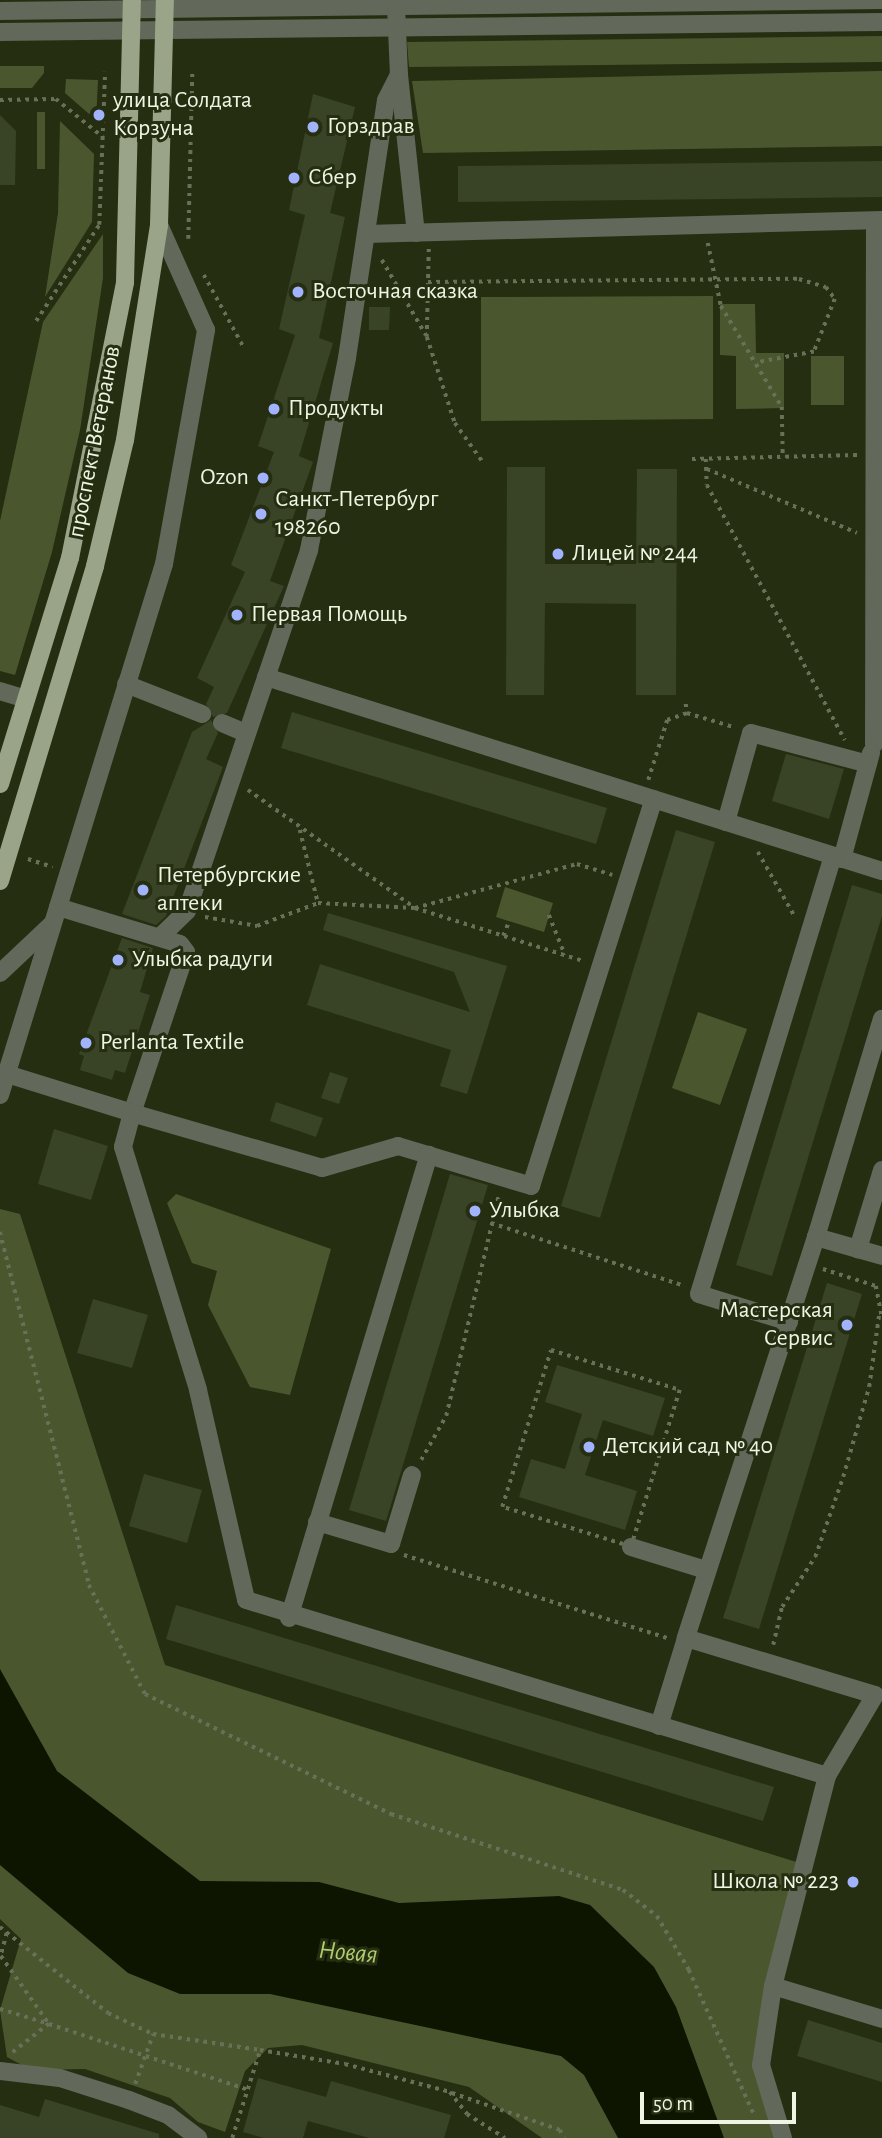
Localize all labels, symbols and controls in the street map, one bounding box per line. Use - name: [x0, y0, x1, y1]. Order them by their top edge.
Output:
- place label: улица Солдата Корзуна: [113, 87, 252, 143]
- marker: улица Солдата Корзуна: [91, 107, 107, 123]
- place label: Горздрав: [327, 113, 415, 141]
- marker: Горздрав: [305, 119, 321, 135]
- place label: Сбер: [308, 164, 357, 192]
- marker: Сбер: [286, 170, 302, 186]
- place label: Восточная сказка: [312, 278, 478, 306]
- marker: Восточная сказка: [290, 284, 306, 300]
- street label: проспект Ветеранов: [62, 344, 128, 540]
- place label: Продукты: [288, 395, 384, 423]
- marker: Продукты: [266, 401, 282, 417]
- place label: Ozon: [200, 464, 249, 492]
- marker: Ozon: [255, 470, 271, 486]
- place label: Санкт-Петербург 198260: [275, 486, 438, 542]
- marker: Санкт-Петербург 198260: [253, 506, 269, 522]
- place label: Лицей № 244: [572, 540, 698, 568]
- marker: Лицей № 244: [550, 546, 566, 562]
- place label: Первая Помощь: [251, 601, 407, 629]
- marker: Первая Помощь: [229, 607, 245, 623]
- place label: Петербургские аптеки: [157, 862, 301, 918]
- marker: Петербургские аптеки: [135, 882, 151, 898]
- place label: Улыбка радуги: [132, 946, 273, 974]
- marker: Улыбка радуги: [110, 952, 126, 968]
- place label: Perlanta Textile: [100, 1029, 244, 1057]
- marker: Perlanta Textile: [78, 1035, 94, 1051]
- place label: Улыбка: [489, 1197, 560, 1225]
- marker: Улыбка: [467, 1203, 483, 1219]
- place label: Мастерская Сервис: [719, 1297, 833, 1353]
- marker: Мастерская Сервис: [839, 1317, 855, 1333]
- place label: Детский сад № 40: [603, 1433, 773, 1461]
- marker: Детский сад № 40: [581, 1439, 597, 1455]
- place label: Школа № 223: [712, 1868, 839, 1896]
- marker: Школа № 223: [845, 1874, 861, 1890]
- water label: Новая: [317, 1935, 379, 1971]
- scale bar: [644, 2078, 800, 2122]
- text: 50 m: [653, 2093, 693, 2114]

